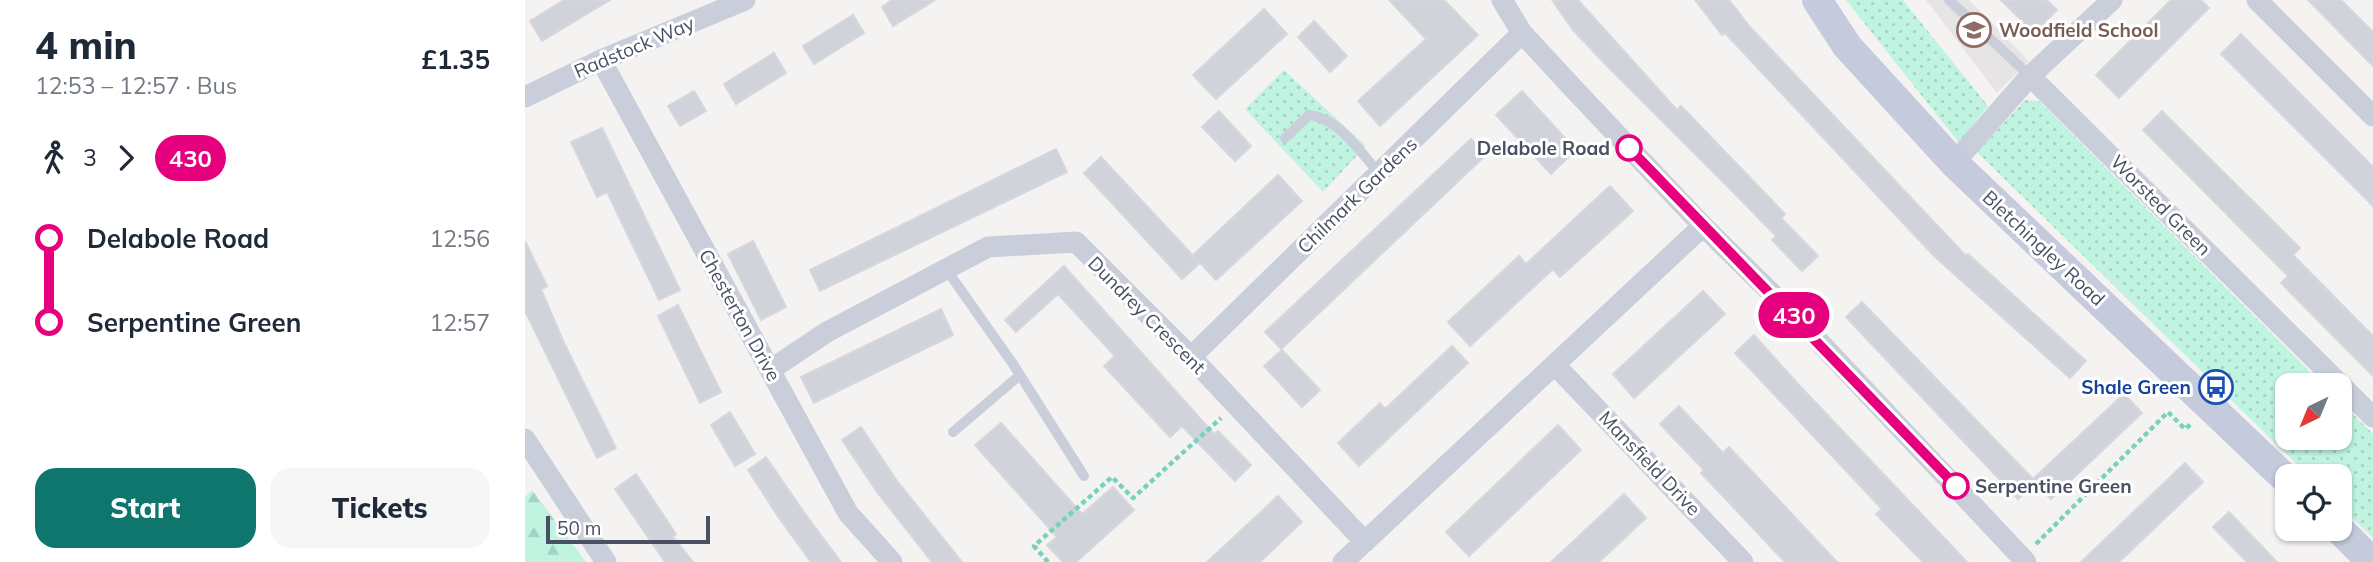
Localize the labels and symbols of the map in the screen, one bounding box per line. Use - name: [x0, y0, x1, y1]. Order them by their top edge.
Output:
- street label: Radstock Way: [570, 11, 698, 83]
- school or university icon: Woodfield School: [1955, 11, 1993, 49]
- place label: Woodfield School: [1999, 18, 2158, 42]
- street label: Chilmark Gardens: [1292, 132, 1422, 258]
- marker: Delabole Road: [1616, 135, 1642, 161]
- place label: Delabole Road: [1477, 136, 1610, 160]
- street label: Worsted Green: [2106, 150, 2216, 260]
- street label: Bletchingley Road: [1978, 185, 2110, 311]
- street label: Chesterton Drive: [694, 245, 786, 385]
- street label: Dundrey Crescent: [1083, 251, 1211, 379]
- line badge: 430: [1754, 292, 1834, 338]
- bus stop icon: Shale Green: [2197, 368, 2235, 406]
- north arrow: [2275, 373, 2352, 450]
- place label: Shale Green: [2081, 375, 2191, 399]
- street label: Mansfield Drive: [1594, 406, 1706, 520]
- marker: Serpentine Green: [1943, 473, 1969, 499]
- place label: Serpentine Green: [1975, 474, 2132, 498]
- scale bar: [546, 513, 711, 545]

